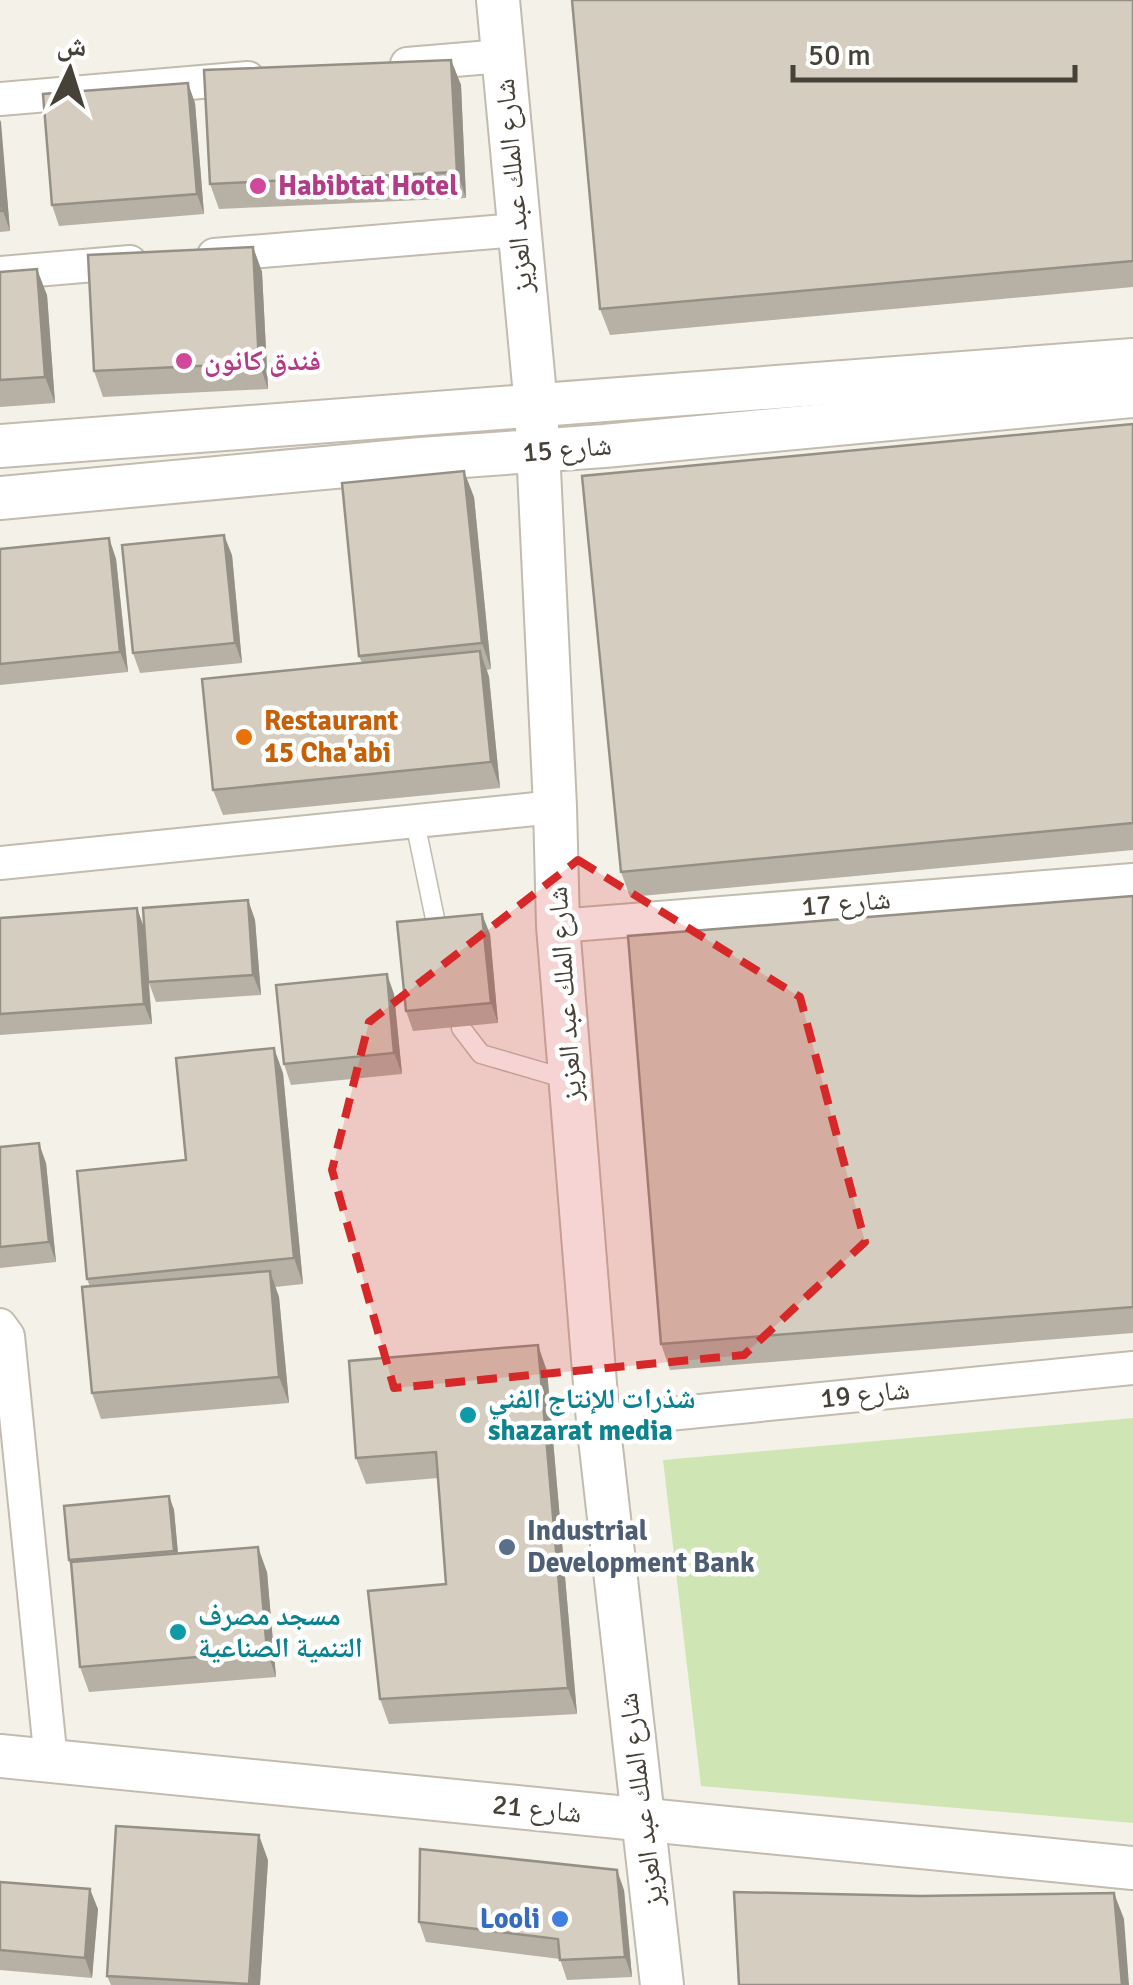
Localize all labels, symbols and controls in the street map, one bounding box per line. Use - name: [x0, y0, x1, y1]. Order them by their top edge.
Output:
- north arrow: [20, 20, 120, 120]
- scale bar: [793, 20, 1076, 82]
- text: ش: [56, 28, 88, 64]
- text: 50 m: [808, 37, 871, 74]
- street label: شارع الملك عبد العزيز: [488, 77, 540, 296]
- place label: Habibtat Hotel: [278, 169, 458, 203]
- marker: Habibtat Hotel: [247, 175, 269, 197]
- place label: فندق كانون: [204, 344, 321, 378]
- marker: فندق كانون: [173, 350, 195, 372]
- street label: شارع 15: [521, 428, 613, 470]
- place label: Restaurant 15 Cha'abi: [264, 704, 399, 770]
- marker: Restaurant 15 Cha'abi: [233, 726, 255, 748]
- street label: شارع 17: [800, 882, 892, 924]
- street label: شارع الملك عبد العزيز: [541, 885, 590, 1104]
- street label: شارع 19: [819, 1372, 911, 1416]
- place label: شذرات للإنتاج الفني shazarat media: [488, 1382, 696, 1448]
- marker: شذرات للإنتاج الفني shazarat media: [457, 1404, 479, 1426]
- place label: Industrial Development Bank: [527, 1514, 755, 1580]
- marker: Industrial Development Bank: [496, 1536, 518, 1558]
- place label: مسجد مصرف التنمية الصناعية: [198, 1599, 363, 1665]
- marker: مسجد مصرف التنمية الصناعية: [167, 1621, 189, 1643]
- street label: شارع الملك عبد العزيز: [611, 1691, 671, 1910]
- street label: شارع 21: [491, 1787, 583, 1831]
- place label: Looli: [480, 1902, 540, 1936]
- marker: Looli: [549, 1908, 571, 1930]

